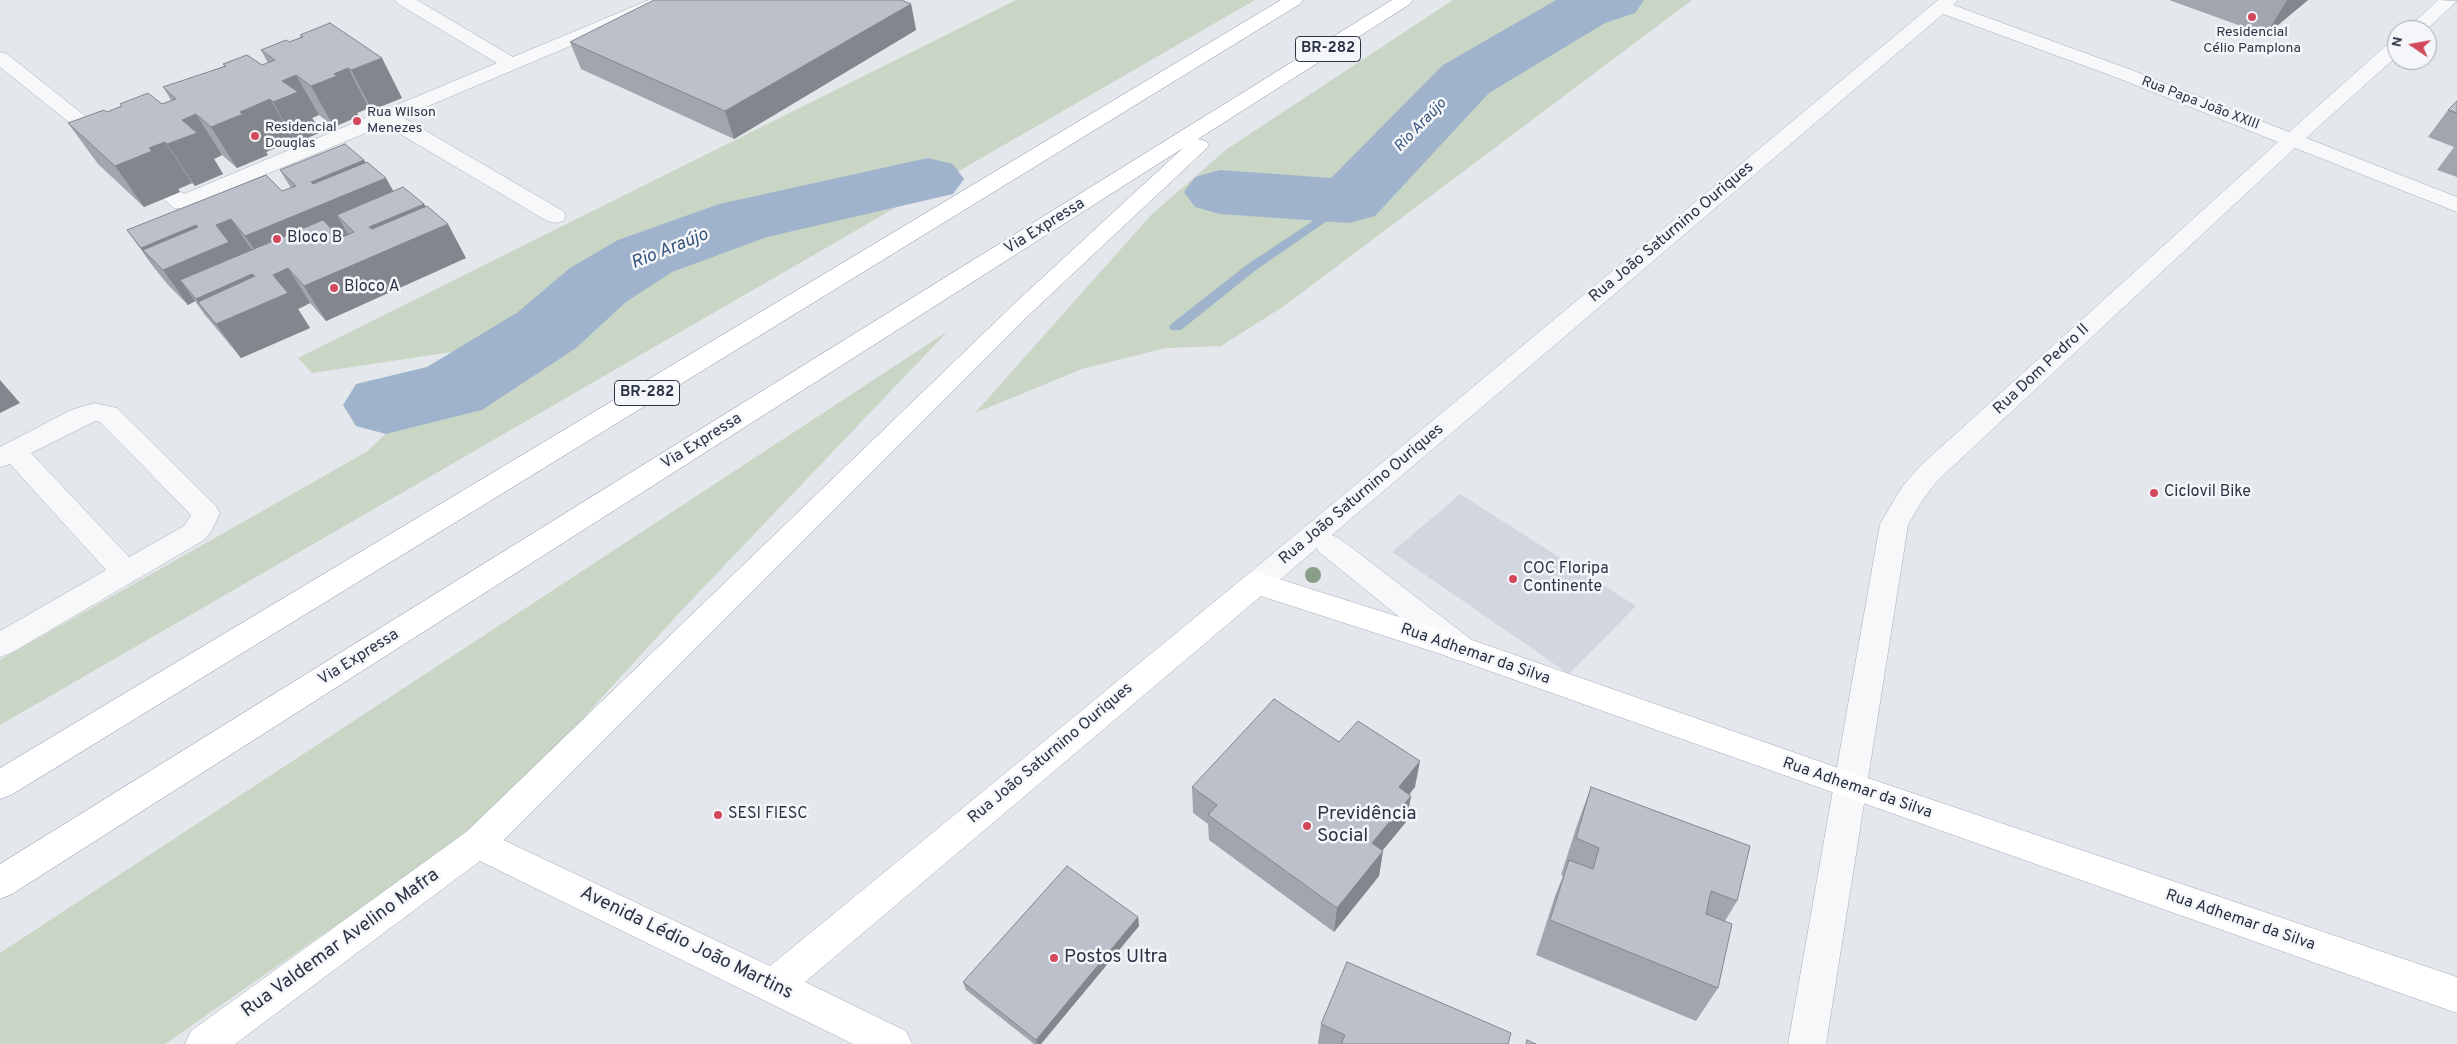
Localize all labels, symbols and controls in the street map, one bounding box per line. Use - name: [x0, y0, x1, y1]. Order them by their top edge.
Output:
- marker: Residencial Célio Pamplona: [2246, 11, 2258, 23]
- north arrow: [2387, 20, 2437, 70]
- place label: Residencial Célio Pamplona: [2203, 25, 2301, 58]
- text: N: [2388, 35, 2407, 49]
- road number: BR-282: [1296, 36, 1360, 62]
- street label: Rua Papa João XXIII: [2139, 74, 2261, 134]
- water label: Rio Araújo: [1391, 96, 1451, 156]
- place label: Rua Wilson Menezes: [367, 105, 436, 138]
- marker: Rua Wilson Menezes: [351, 115, 363, 127]
- place label: Residencial Douglas: [265, 120, 337, 152]
- marker: Residencial Douglas: [249, 130, 261, 142]
- street label: Rua João Saturnino Ouriques: [1586, 158, 1758, 308]
- street label: Via Expressa: [1001, 195, 1089, 259]
- water label: Rio Araújo: [628, 225, 712, 275]
- place label: Bloco B: [287, 229, 342, 249]
- marker: Bloco B: [271, 233, 283, 245]
- place label: Bloco A: [344, 278, 400, 298]
- marker: Bloco A: [328, 282, 340, 294]
- street label: Rua Dom Pedro II: [1990, 321, 2094, 419]
- road number: BR-282: [614, 380, 680, 406]
- street label: Via Expressa: [658, 410, 746, 474]
- street label: Rua João Saturnino Ouriques: [1276, 420, 1448, 570]
- place label: Ciclovil Bike: [2164, 483, 2251, 503]
- marker: Ciclovil Bike: [2148, 487, 2160, 499]
- place label: COC Floripa Continente: [1523, 560, 1609, 598]
- marker: COC Floripa Continente: [1507, 573, 1519, 585]
- street label: Rua Adhemar da Silva: [1398, 620, 1552, 690]
- street label: Via Expressa: [315, 626, 403, 690]
- street label: Rua João Saturnino Ouriques: [965, 679, 1137, 829]
- street label: Rua Adhemar da Silva: [1780, 754, 1934, 824]
- place label: Previdência Social: [1317, 804, 1416, 848]
- place label: SESI FIESC: [728, 805, 808, 825]
- marker: SESI FIESC: [712, 809, 724, 821]
- marker: Previdência Social: [1301, 820, 1313, 832]
- street label: Rua Valdemar Avelino Mafra: [238, 865, 444, 1023]
- street label: Avenida Lédio João Martins: [576, 882, 796, 1006]
- street label: Rua Adhemar da Silva: [2163, 886, 2317, 956]
- place label: Postos Ultra: [1064, 947, 1167, 969]
- marker: Postos Ultra: [1048, 952, 1060, 964]

